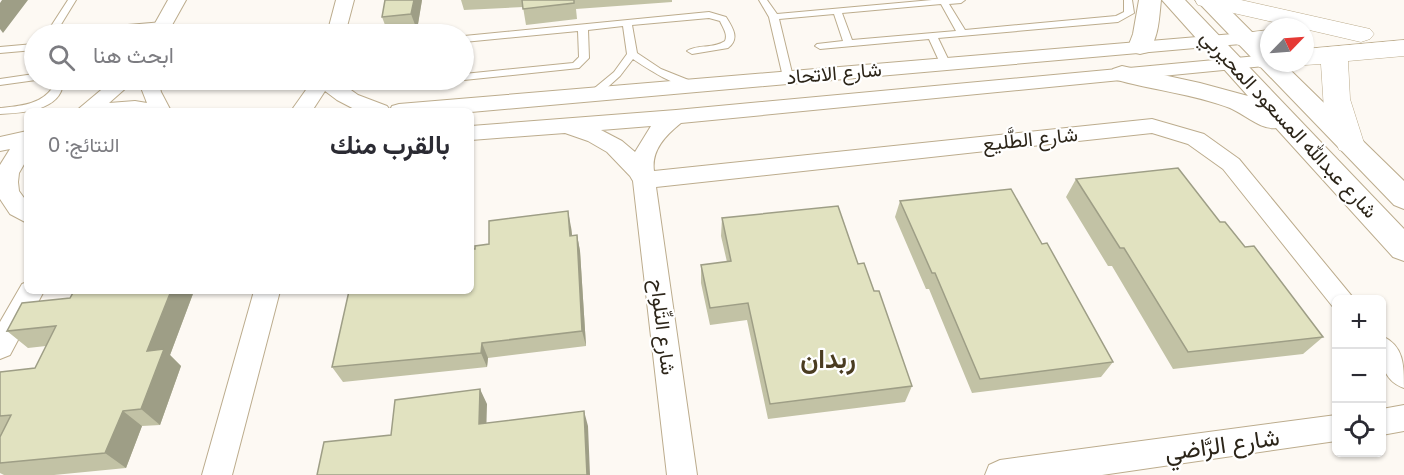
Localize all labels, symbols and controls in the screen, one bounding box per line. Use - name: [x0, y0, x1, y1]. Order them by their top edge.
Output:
- north arrow: [1260, 18, 1314, 72]
- search box: [24, 24, 474, 90]
- street label: شارع عبدالله المسعود المحيربي: [1192, 25, 1382, 226]
- icon: search: [45, 41, 78, 74]
- text: ابحث هنا: [93, 42, 174, 68]
- street label: شارع الاتحاد: [785, 57, 883, 91]
- street label: شارع الطَّليع: [981, 120, 1079, 158]
- text: بالقرب منك: [330, 129, 450, 160]
- text: النتائج: 0: [48, 133, 119, 157]
- street label: شارع التِّلواح: [643, 278, 681, 377]
- map controls: [1332, 295, 1386, 457]
- button: +: [1332, 295, 1386, 349]
- district label: ربدان: [800, 343, 856, 375]
- button: −: [1332, 349, 1386, 403]
- button: locate: [1332, 403, 1386, 457]
- street label: شارع الرَّاضي: [1163, 422, 1282, 472]

